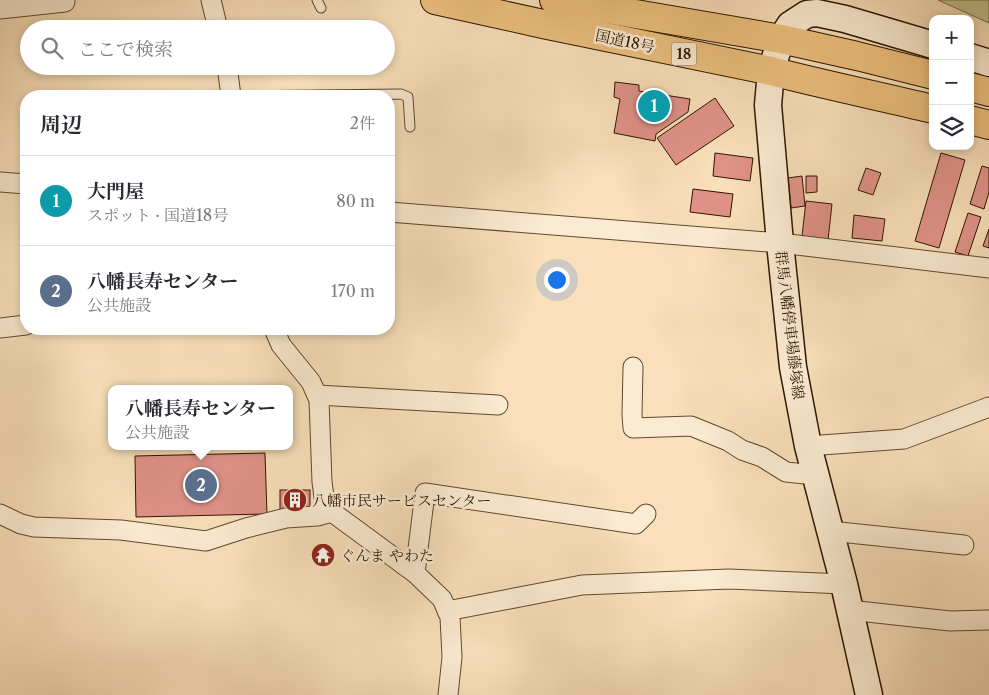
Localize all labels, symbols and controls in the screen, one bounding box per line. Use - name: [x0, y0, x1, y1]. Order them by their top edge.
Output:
- map controls: [929, 15, 974, 150]
- button: +: [929, 15, 974, 60]
- search box: [20, 20, 395, 75]
- street label: 国道18号: [594, 25, 656, 57]
- icon: search: [38, 34, 66, 62]
- text: ここで検索: [78, 38, 173, 61]
- road number: 18: [672, 42, 696, 66]
- button: −: [929, 60, 974, 105]
- pin: 1: [638, 87, 670, 125]
- button: layers: [929, 105, 974, 150]
- text: 周辺: [40, 112, 82, 137]
- text: 2件: [350, 113, 375, 133]
- text: 大門屋: [87, 180, 144, 203]
- text: 1: [52, 191, 60, 211]
- text: 80 m: [336, 191, 375, 211]
- text: スポット · 国道18号: [87, 205, 228, 225]
- street label: 群馬八幡停車場藤塚線: [771, 249, 809, 401]
- your location: [544, 267, 570, 293]
- text: 八幡長寿センター: [87, 270, 238, 293]
- text: 2: [51, 281, 61, 301]
- text: 170 m: [331, 281, 375, 301]
- text: 公共施設: [87, 295, 151, 315]
- popup: [108, 385, 293, 450]
- text: 八幡長寿センター: [125, 397, 276, 420]
- text: 公共施設: [125, 422, 189, 442]
- pin: 2: [185, 466, 217, 504]
- building icon: 八幡市民サービスセンター: [282, 487, 308, 513]
- place label: 八幡市民サービスセンター: [312, 491, 491, 510]
- temple icon: ぐんま やわた: [310, 542, 336, 568]
- place label: ぐんま やわた: [340, 546, 434, 565]

